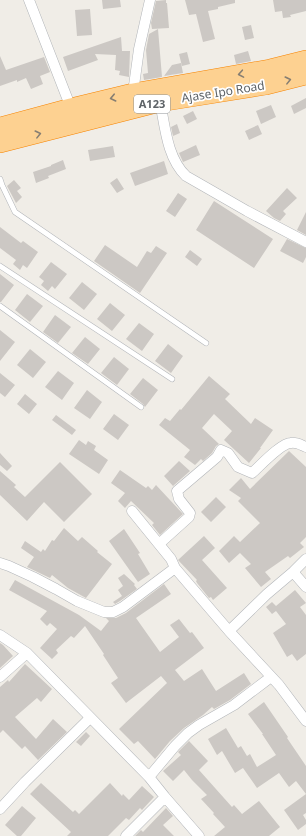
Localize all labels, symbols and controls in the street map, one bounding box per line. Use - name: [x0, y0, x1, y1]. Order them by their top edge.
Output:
- one-way arrow: [238, 69, 244, 78]
- one-way arrow: [285, 76, 291, 84]
- street label: Ajase Ipo Road: [180, 77, 266, 106]
- one-way arrow: [110, 93, 117, 102]
- road number: A123: [134, 95, 170, 113]
- one-way arrow: [35, 130, 41, 138]

